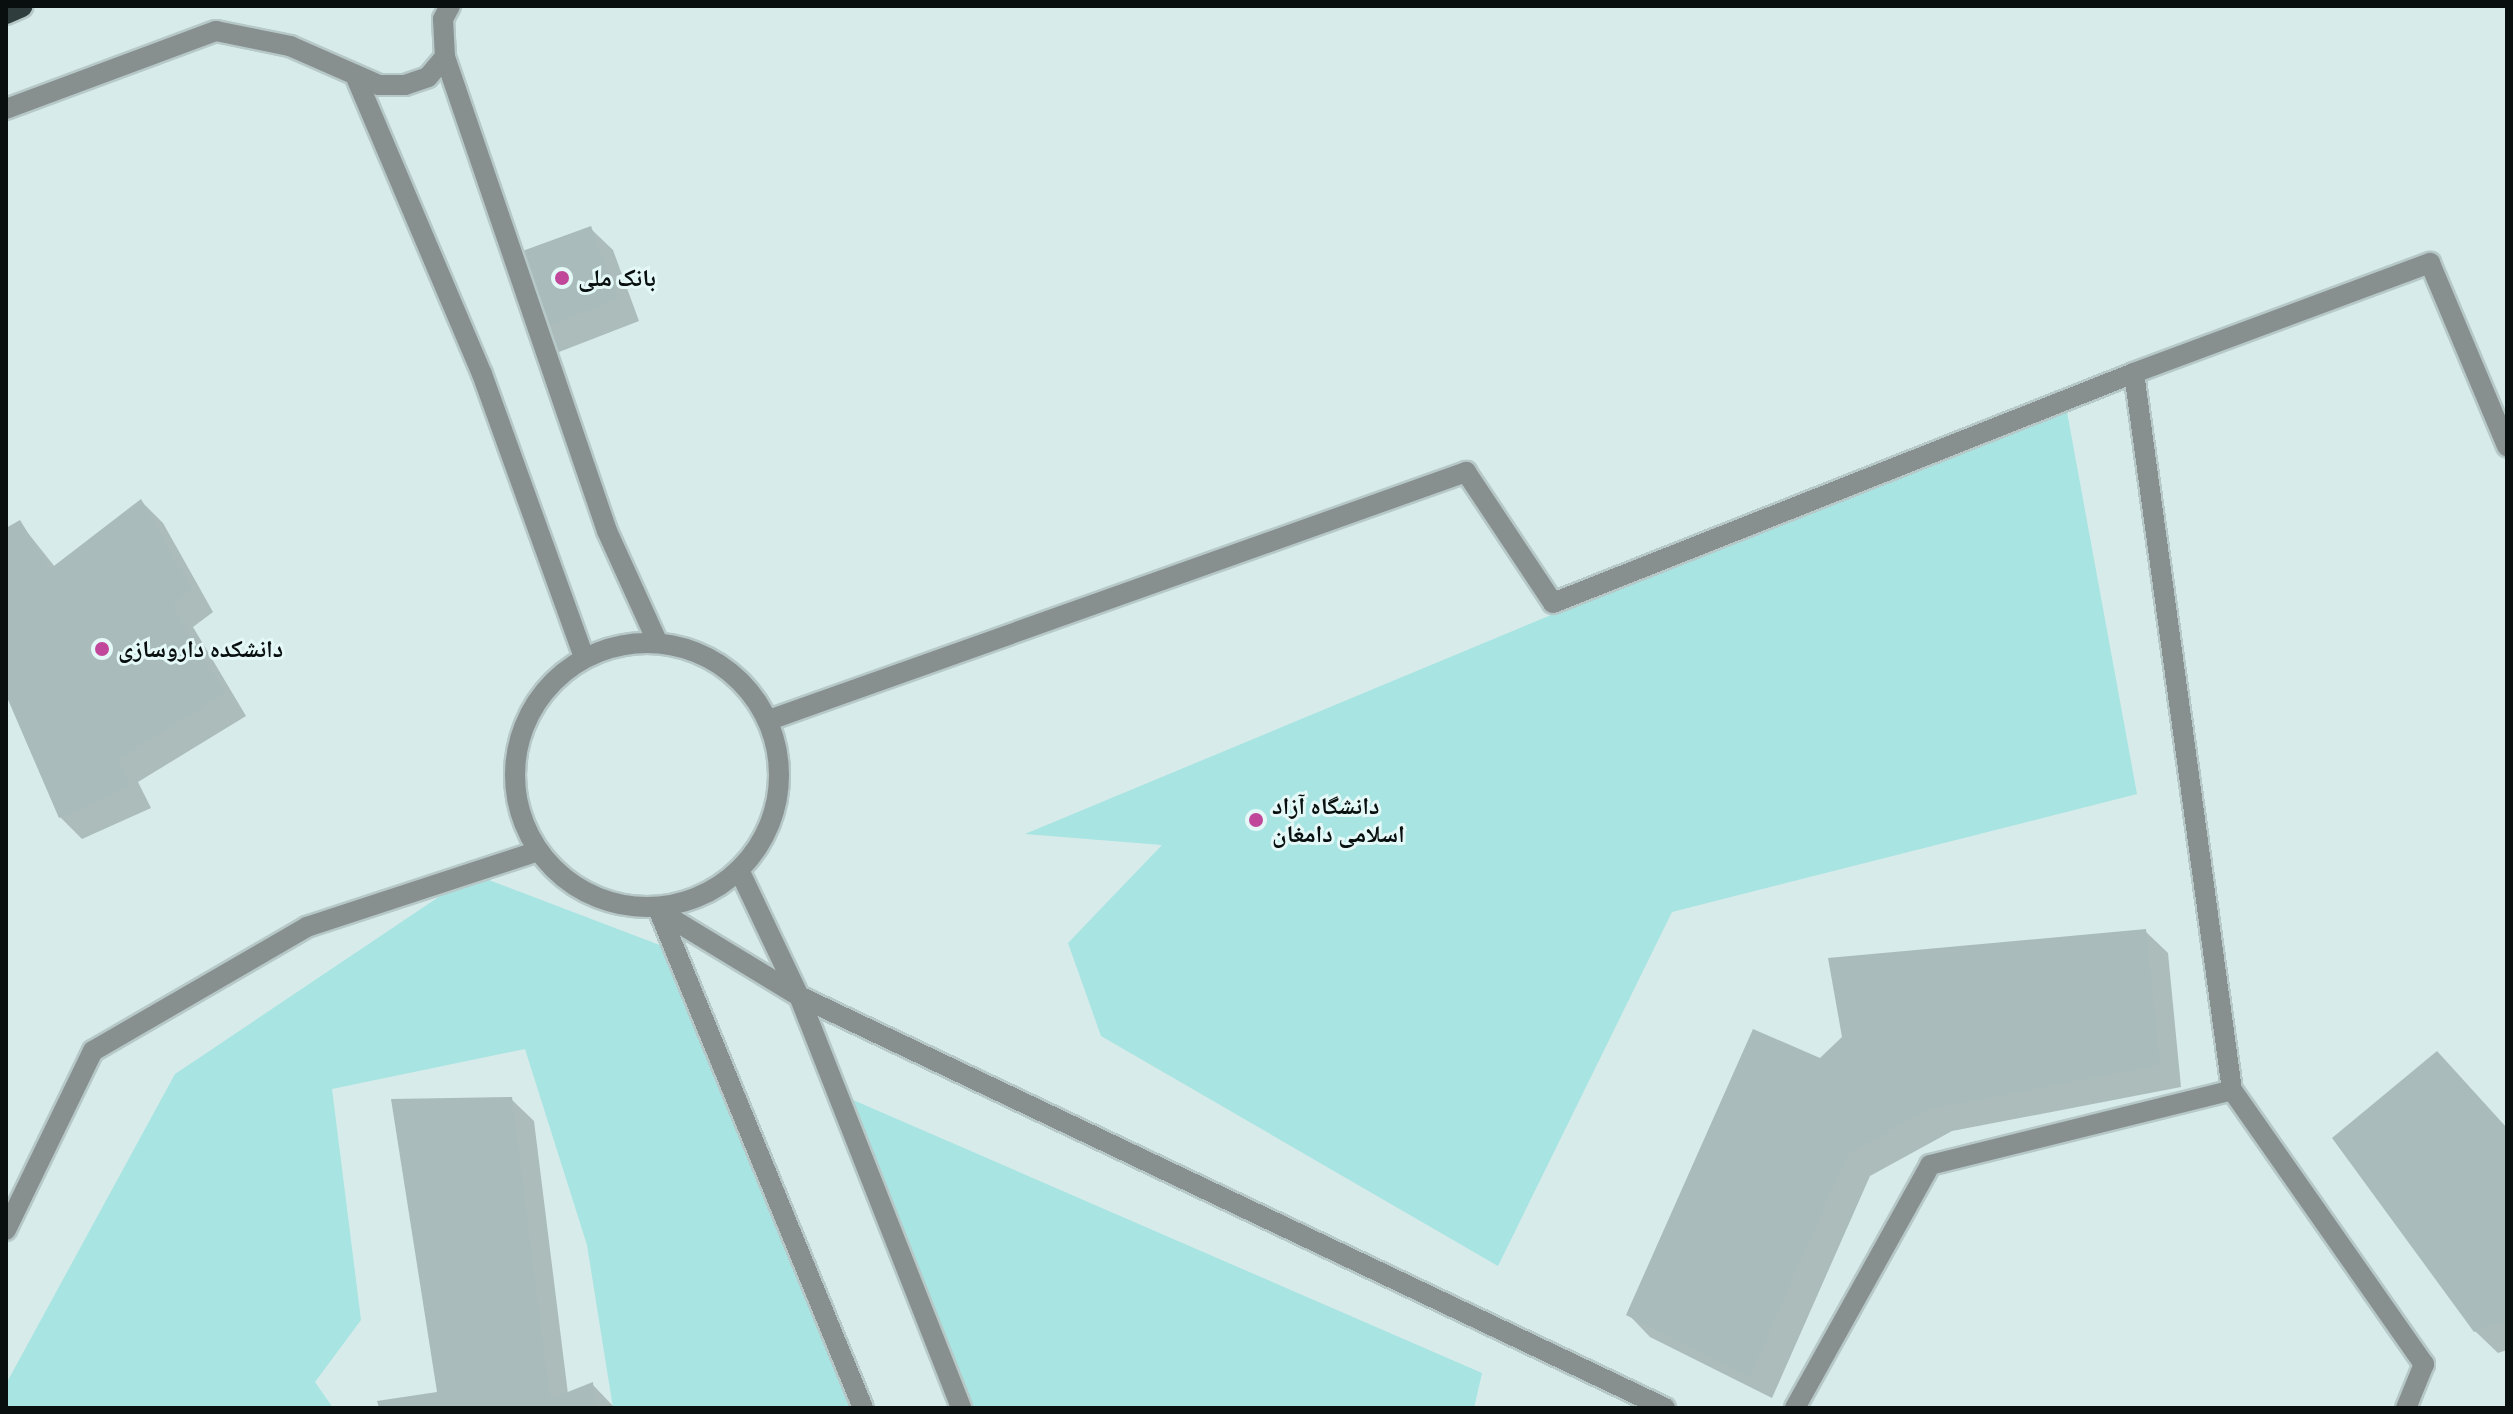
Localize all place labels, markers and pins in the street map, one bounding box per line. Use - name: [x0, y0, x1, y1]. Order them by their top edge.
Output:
- place label: بانک ملی: [578, 264, 656, 292]
- marker: بانک ملی: [553, 269, 571, 287]
- place label: دانشکده داروسازی: [118, 635, 283, 663]
- marker: دانشکده داروسازی: [93, 640, 111, 658]
- place label: دانشگاه آزاد اسلامی دامغان: [1272, 792, 1405, 848]
- marker: دانشگاه آزاد اسلامی دامغان: [1247, 811, 1265, 829]

